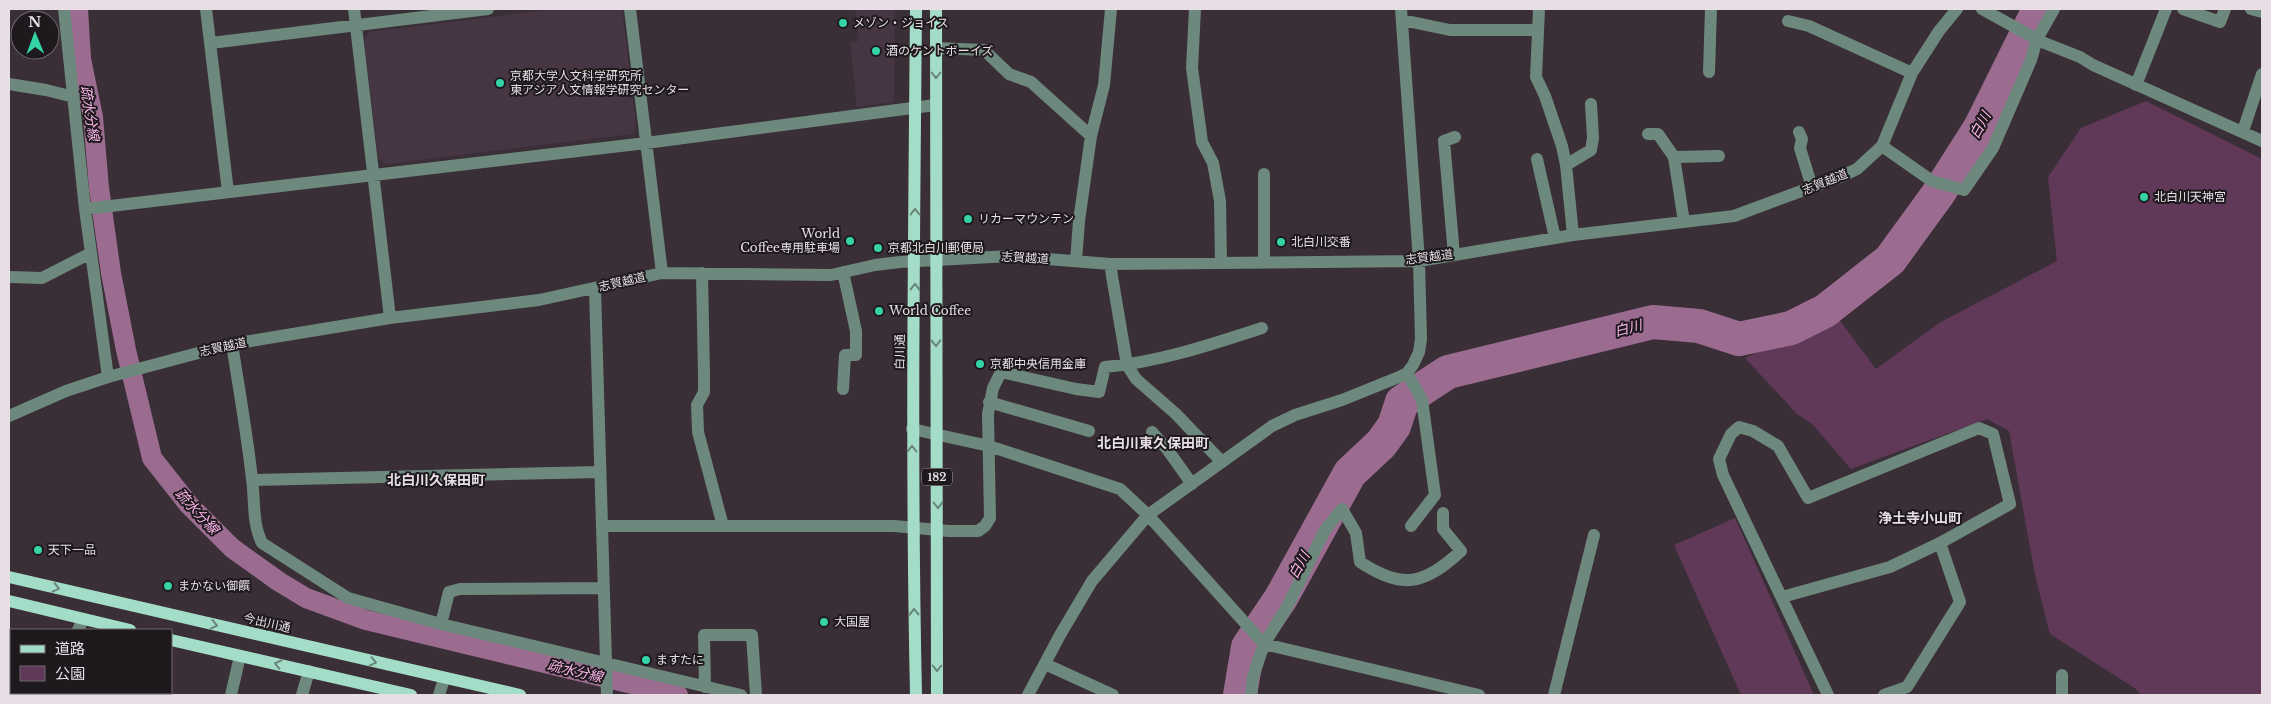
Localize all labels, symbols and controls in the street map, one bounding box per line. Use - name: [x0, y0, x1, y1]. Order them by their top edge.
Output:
- north arrow: [10, 10, 60, 60]
- text: N: [28, 13, 42, 31]
- place label: メゾン・ジョイス: [853, 15, 949, 30]
- marker: メゾン・ジョイス: [837, 17, 849, 29]
- place label: 酒のケントボーイズ: [886, 43, 993, 58]
- marker: 酒のケントボーイズ: [870, 45, 882, 57]
- place label: 京都大学人文科学研究所 東アジア人文情報学研究センター: [510, 68, 690, 97]
- one-way arrow: [930, 71, 941, 79]
- marker: 京都大学人文科学研究所 東アジア人文情報学研究センター: [494, 77, 506, 89]
- water label: 疏水分線: [77, 84, 104, 144]
- water label: 白川: [1965, 107, 1996, 142]
- street label: 志賀越道: [1800, 166, 1850, 197]
- place label: 北白川天神宮: [2154, 189, 2226, 204]
- marker: 北白川天神宮: [2138, 191, 2150, 203]
- one-way arrow: [910, 208, 920, 216]
- place label: リカーマウンテン: [978, 211, 1074, 226]
- marker: リカーマウンテン: [962, 213, 974, 225]
- place label: World Coffee専用駐車場: [740, 226, 840, 255]
- place label: 北白川交番: [1291, 234, 1351, 249]
- marker: World Coffee専用駐車場: [844, 235, 856, 247]
- marker: 北白川交番: [1275, 236, 1287, 248]
- place label: 京都北白川郵便局: [888, 240, 984, 255]
- marker: 京都北白川郵便局: [872, 242, 884, 254]
- street label: 志賀越道: [1404, 246, 1454, 267]
- street label: 志賀越道: [1001, 249, 1049, 266]
- street label: 志賀越道: [597, 269, 647, 294]
- one-way arrow: [909, 282, 920, 290]
- place label: World Coffee: [888, 303, 971, 318]
- marker: World Coffee: [873, 305, 885, 317]
- water label: 白川: [1612, 315, 1646, 340]
- street label: 志賀越道: [198, 334, 248, 359]
- street label: 白川通: [892, 334, 907, 370]
- one-way arrow: [931, 339, 941, 347]
- place label: 京都中央信用金庫: [990, 356, 1086, 371]
- marker: 京都中央信用金庫: [974, 358, 986, 370]
- district label: 北白川東久保田町: [1097, 434, 1209, 452]
- one-way arrow: [907, 445, 917, 452]
- road number: 182: [922, 468, 952, 486]
- district label: 北白川久保田町: [387, 471, 485, 489]
- water label: 疏水分線: [171, 484, 224, 539]
- one-way arrow: [933, 502, 943, 509]
- district label: 浄土寺小山町: [1878, 509, 1962, 527]
- place label: 天下一品: [48, 542, 96, 557]
- marker: 天下一品: [32, 544, 44, 556]
- water label: 白川: [1284, 547, 1315, 582]
- place label: まかない御饌: [178, 578, 250, 593]
- marker: まかない御饌: [162, 580, 174, 592]
- one-way arrow: [52, 582, 61, 593]
- one-way arrow: [909, 607, 919, 615]
- street label: 今出川通: [242, 610, 292, 635]
- place label: 大国屋: [834, 614, 870, 629]
- marker: 大国屋: [818, 616, 830, 628]
- one-way arrow: [210, 619, 219, 630]
- legend: [10, 629, 172, 694]
- text: 道路: [55, 639, 85, 658]
- place label: ますたに: [656, 652, 704, 667]
- marker: ますたに: [640, 654, 652, 666]
- one-way arrow: [368, 656, 377, 667]
- water label: 疏水分線: [546, 656, 606, 687]
- one-way arrow: [274, 659, 283, 670]
- text: 公園: [55, 664, 85, 683]
- one-way arrow: [932, 664, 942, 672]

